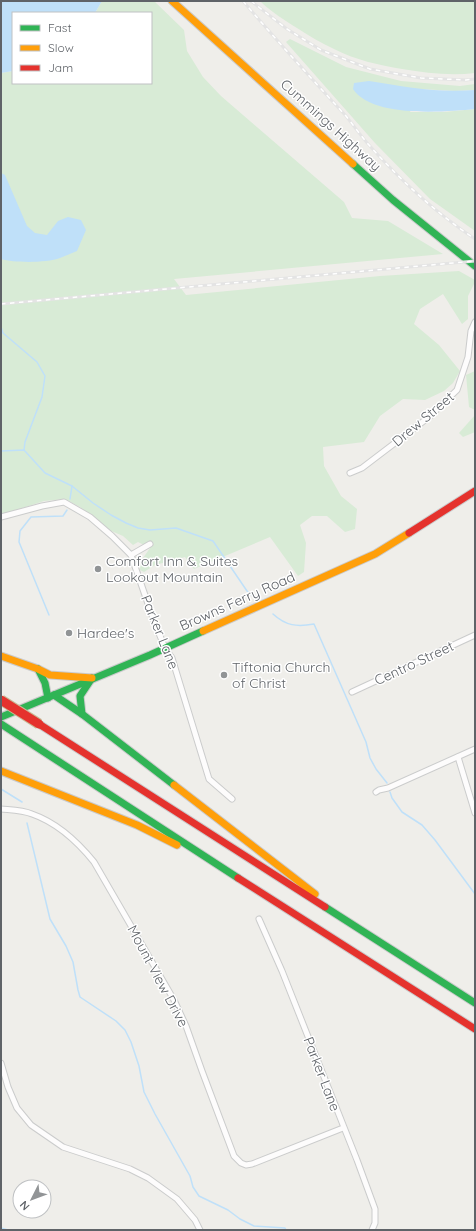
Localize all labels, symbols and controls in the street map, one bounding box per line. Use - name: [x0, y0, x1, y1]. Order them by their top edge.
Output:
- legend: [12, 12, 152, 84]
- text: Fast: [48, 20, 72, 35]
- text: Slow: [48, 40, 74, 55]
- text: Jam: [48, 60, 73, 75]
- street label: Cummings Highway: [277, 75, 385, 175]
- street label: Drew Street: [388, 388, 458, 450]
- place label: Comfort Inn & Suites Lookout Mountain: [106, 552, 238, 586]
- marker: Comfort Inn & Suites Lookout Mountain: [93, 564, 103, 574]
- street label: Browns Ferry Road: [176, 567, 298, 635]
- street label: Parker Lane: [137, 592, 183, 672]
- place label: Hardee's: [77, 624, 134, 642]
- marker: Hardee's: [64, 628, 74, 638]
- street label: Centro Street: [371, 637, 457, 689]
- place label: Tiftonia Church of Christ: [232, 658, 330, 692]
- marker: Tiftonia Church of Christ: [219, 670, 229, 680]
- street label: Mount View Drive: [124, 922, 192, 1030]
- street label: Parker Lane: [300, 1034, 344, 1114]
- north arrow: [12, 1179, 52, 1219]
- text: N: [17, 1198, 32, 1213]

